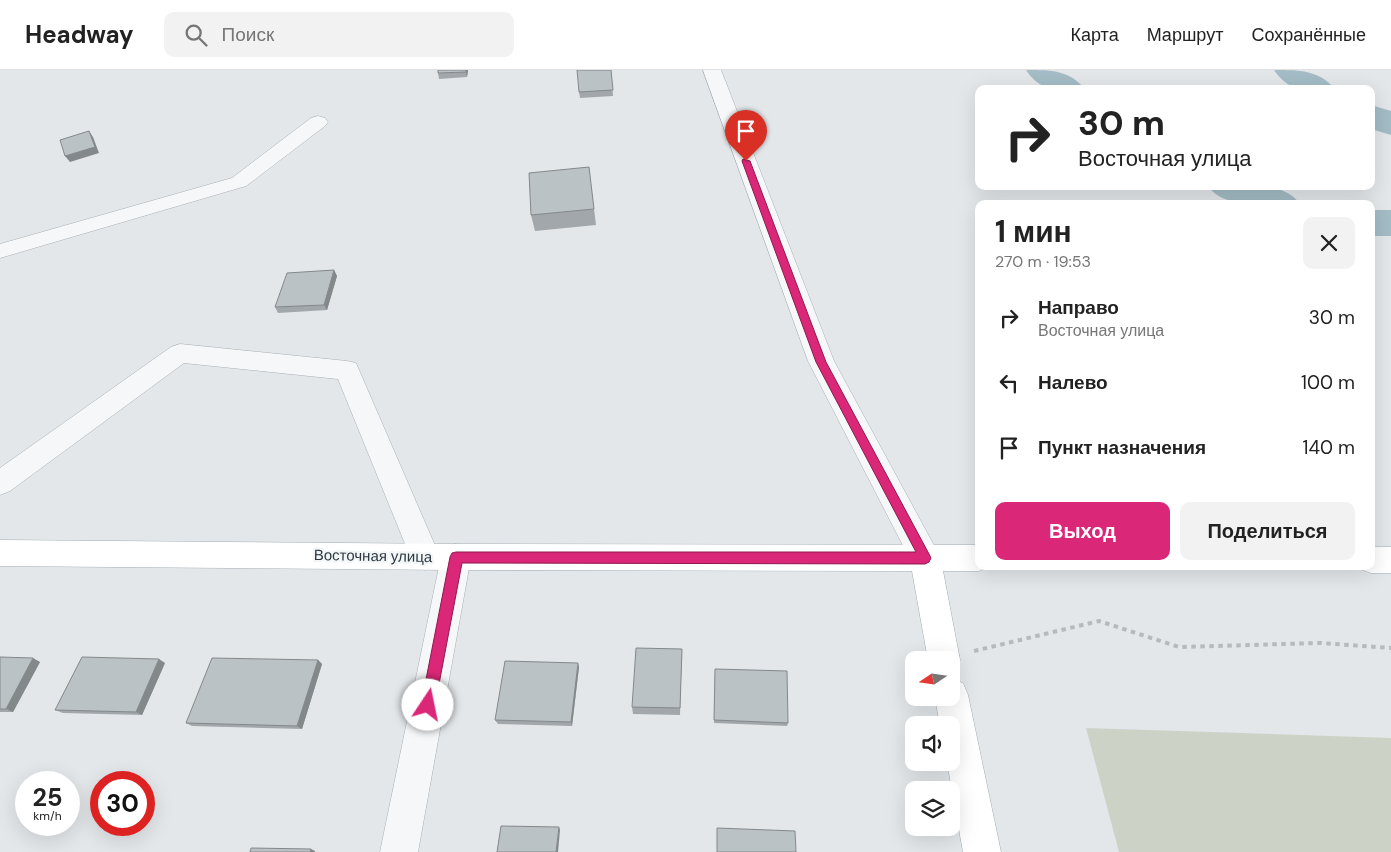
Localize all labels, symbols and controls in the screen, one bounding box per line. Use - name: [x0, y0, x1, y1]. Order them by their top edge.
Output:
- search box: [164, 12, 514, 57]
- text: Headway: [25, 19, 134, 50]
- icon: search: [182, 21, 210, 49]
- text: Поиск: [222, 22, 274, 47]
- text: Карта: [1071, 23, 1119, 47]
- text: Маршрут: [1147, 23, 1223, 47]
- text: Сохранённые: [1251, 23, 1366, 47]
- text: 30 m: [1078, 100, 1165, 146]
- icon: right: [995, 105, 1060, 170]
- pin: [725, 110, 767, 161]
- icon: arrive: [732, 117, 760, 145]
- text: Восточная улица: [1078, 144, 1252, 173]
- text: 1 мин: [995, 212, 1072, 251]
- button: close: [1303, 217, 1355, 269]
- text: 270 m · 19:53: [995, 251, 1091, 272]
- text: Направо: [1038, 295, 1119, 320]
- icon: right: [995, 304, 1023, 332]
- text: 30 m: [1309, 305, 1355, 330]
- text: Восточная улица: [1038, 320, 1164, 341]
- icon: left: [995, 369, 1023, 397]
- text: Налево: [1038, 370, 1108, 395]
- text: 100 m: [1301, 370, 1355, 395]
- icon: arrive: [995, 434, 1023, 462]
- text: Пункт назначения: [1038, 435, 1206, 460]
- text: 140 m: [1303, 435, 1355, 460]
- button: Выход: [995, 502, 1170, 560]
- button: Поделиться: [1180, 502, 1355, 560]
- street label: Восточная улица: [314, 545, 433, 567]
- north arrow: [905, 651, 960, 706]
- map controls: [905, 651, 960, 836]
- position arrow: [401, 678, 453, 730]
- button: sound: [905, 716, 960, 771]
- speed limit sign: 30: [90, 771, 155, 836]
- text: 25: [33, 781, 62, 814]
- button: layers: [905, 781, 960, 836]
- text: km/h: [33, 808, 62, 824]

